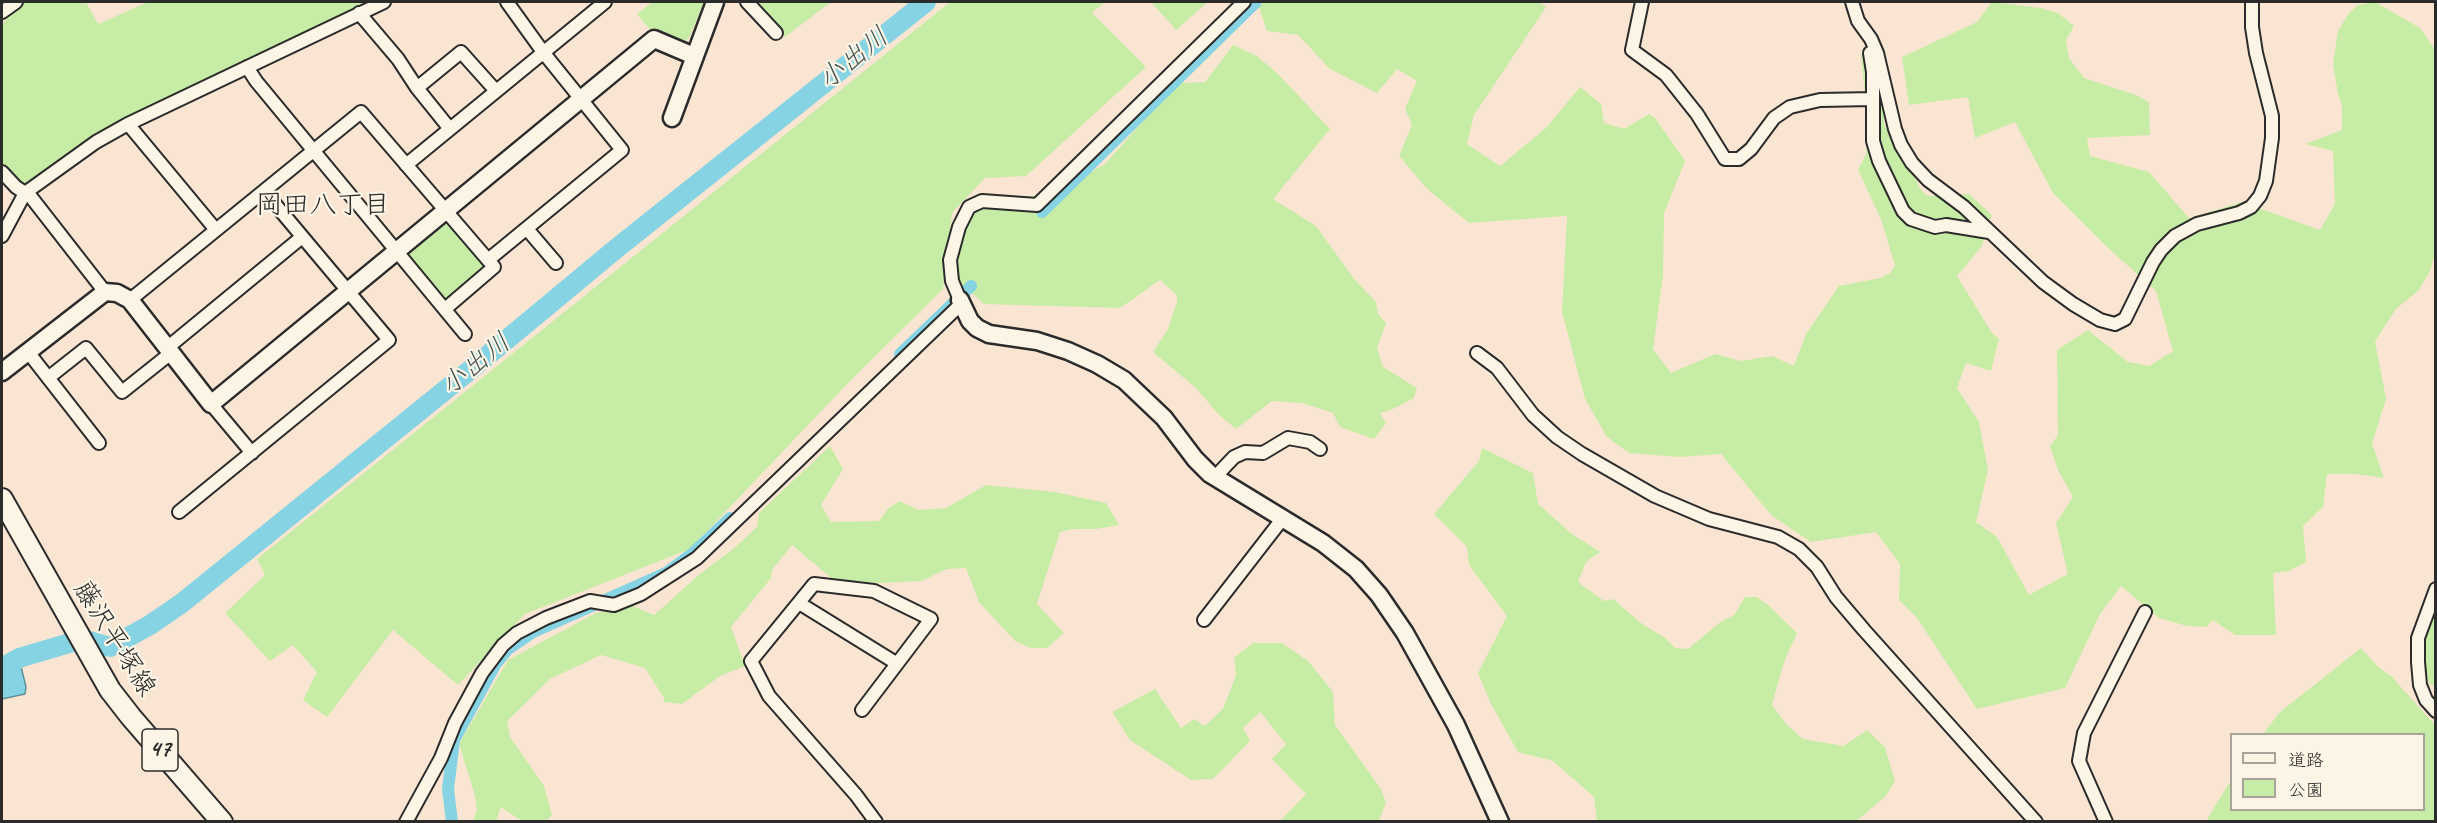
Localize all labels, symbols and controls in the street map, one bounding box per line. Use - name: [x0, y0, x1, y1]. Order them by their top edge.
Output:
- water label: 小出川: [812, 21, 896, 97]
- district label: 岡田八丁目: [256, 190, 390, 222]
- water label: 小出川: [434, 327, 518, 403]
- street label: 藤沢平塚線: [66, 576, 162, 702]
- road number: 47: [142, 729, 178, 771]
- legend: [2230, 733, 2425, 811]
- text: 道路: [2288, 749, 2324, 771]
- text: 公園: [2288, 779, 2324, 801]

